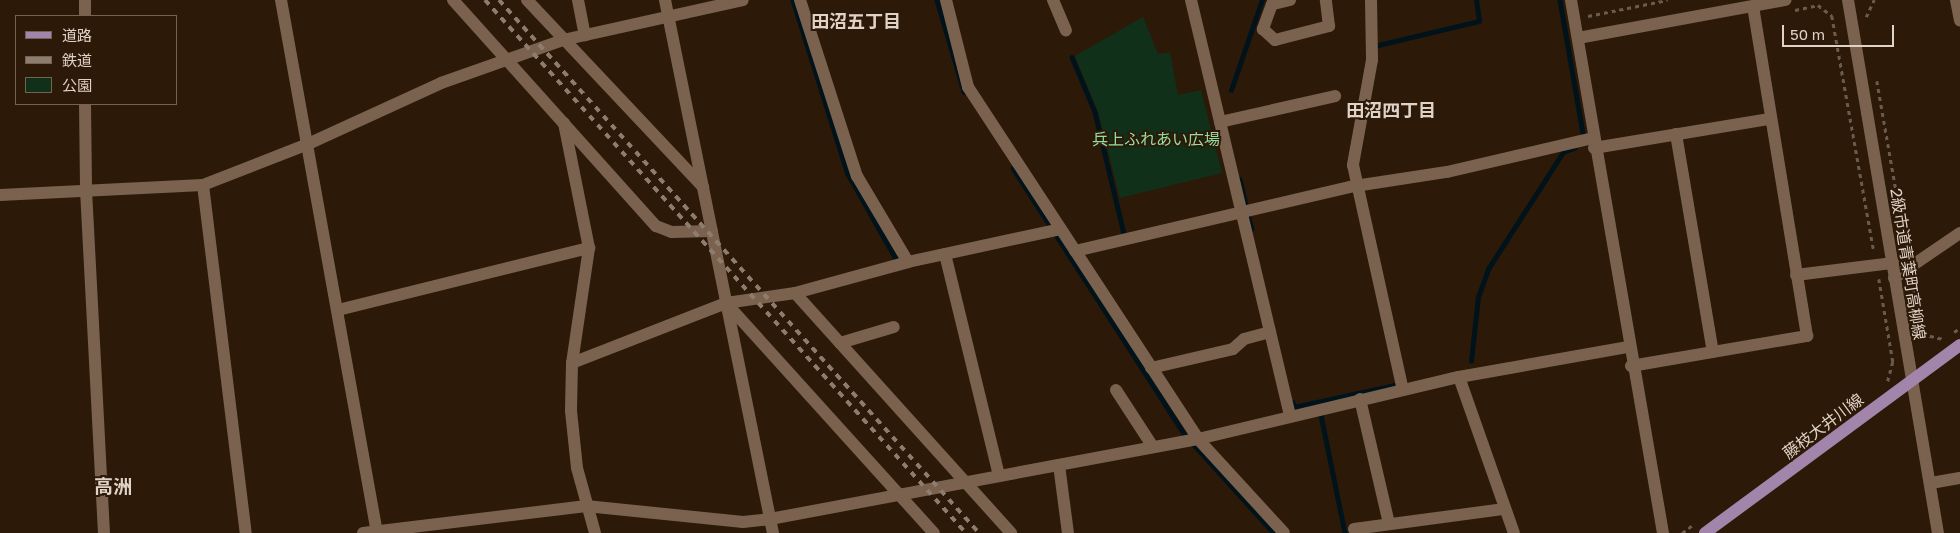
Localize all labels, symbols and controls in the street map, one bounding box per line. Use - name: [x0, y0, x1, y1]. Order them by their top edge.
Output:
- district label: 田沼五丁目: [811, 10, 901, 32]
- legend: [15, 15, 178, 105]
- scale bar: [1785, 15, 1898, 47]
- text: 50 m: [1790, 25, 1825, 43]
- text: 道路: [62, 26, 92, 44]
- text: 鉄道: [62, 51, 92, 69]
- text: 公園: [62, 76, 92, 94]
- district label: 田沼四丁目: [1346, 99, 1436, 121]
- park label: 兵上ふれあい広場: [1092, 129, 1220, 149]
- street label: 2級市道青葉町高柳線: [1887, 187, 1929, 341]
- street label: 藤枝大井川線: [1779, 389, 1867, 463]
- district label: 高洲: [94, 475, 132, 497]

